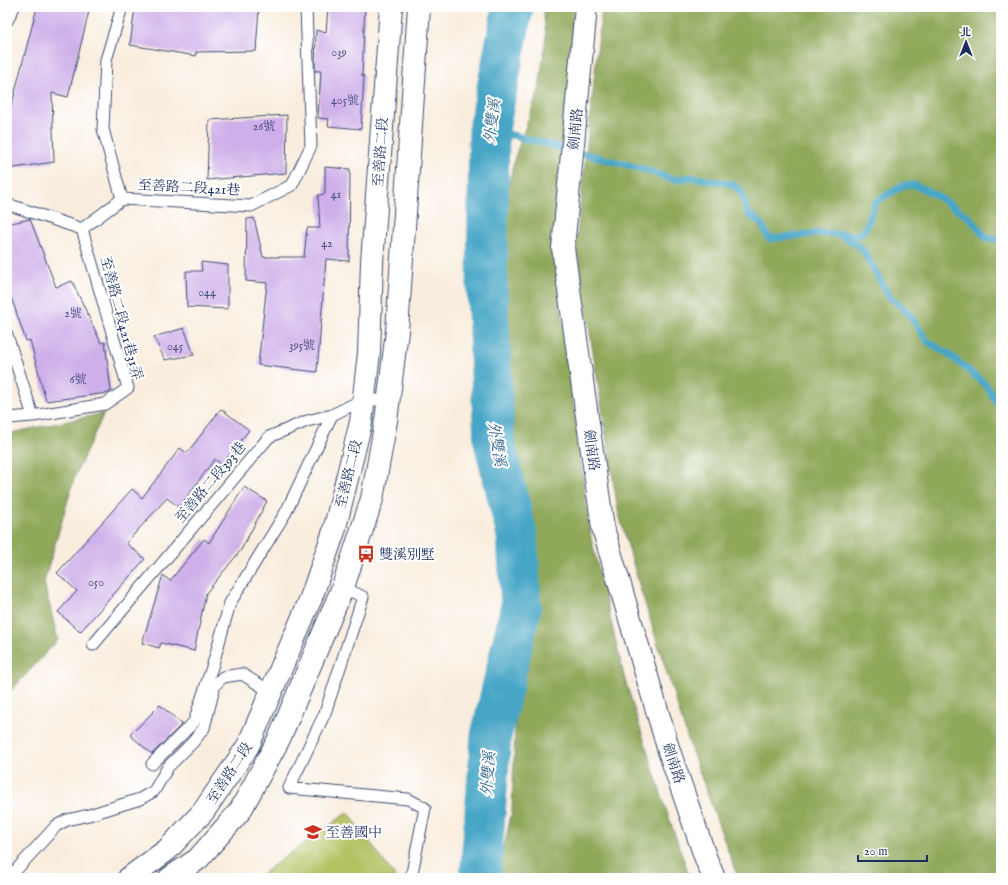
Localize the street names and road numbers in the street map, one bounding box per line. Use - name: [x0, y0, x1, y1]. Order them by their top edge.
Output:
- street label: 劍南路: [565, 107, 587, 151]
- street label: 至善路二段: [370, 117, 392, 188]
- street label: 至善路二段421巷: [137, 176, 241, 200]
- street label: 至善路二段421巷31弄: [96, 255, 146, 382]
- street label: 劍南路: [579, 428, 603, 472]
- street label: 至善路二段393巷: [172, 438, 250, 527]
- street label: 至善路二段: [332, 438, 366, 510]
- street label: 至善路二段: [203, 739, 256, 808]
- street label: 劍南路: [658, 741, 688, 786]

